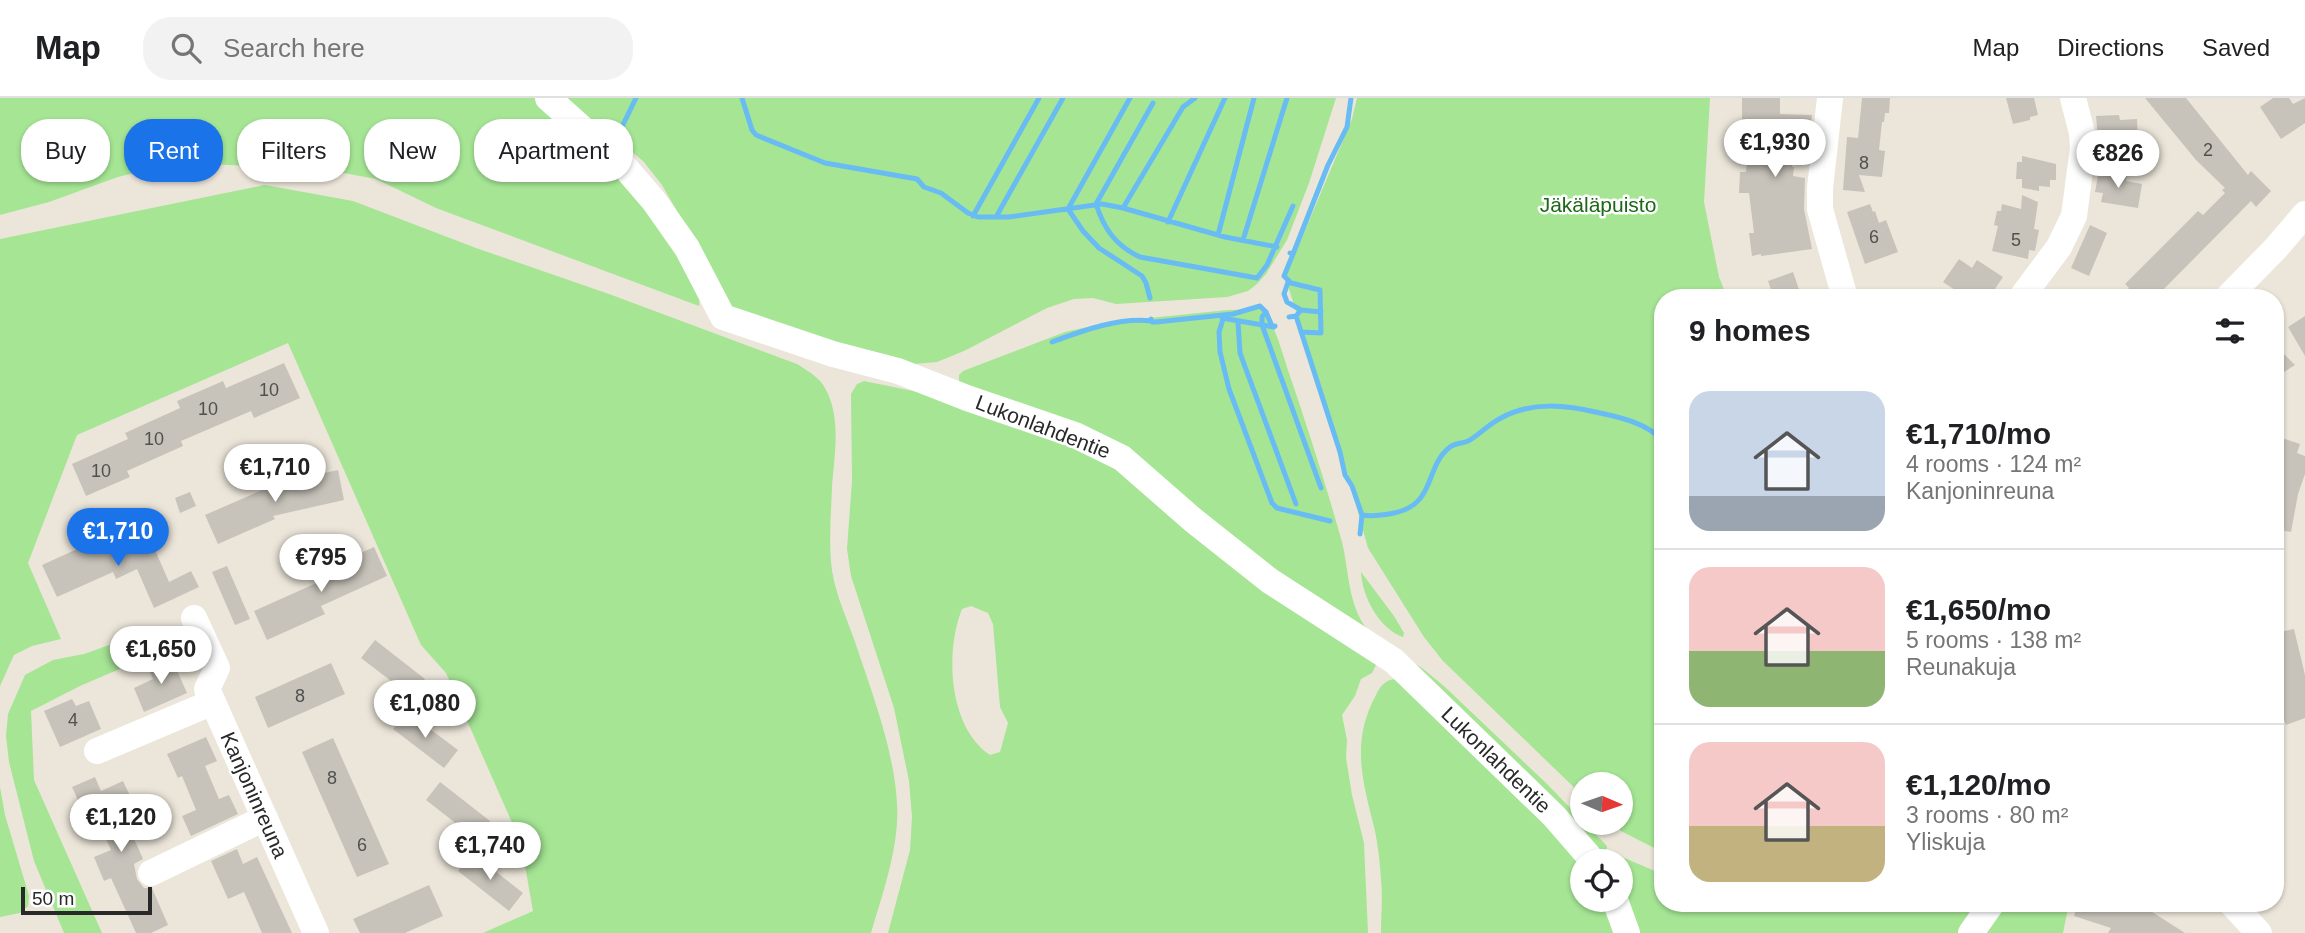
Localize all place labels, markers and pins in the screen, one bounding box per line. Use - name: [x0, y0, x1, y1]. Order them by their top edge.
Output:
- pin: €1,930: [1718, 120, 1832, 179]
- pin: €826: [2077, 130, 2159, 190]
- pin: €1,710: [218, 444, 332, 504]
- pin: €1,710: [61, 508, 175, 568]
- pin: €795: [280, 534, 362, 594]
- pin: €1,650: [104, 626, 218, 686]
- pin: €1,080: [368, 680, 482, 740]
- pin: €1,120: [64, 794, 178, 854]
- pin: €1,740: [433, 822, 547, 882]

